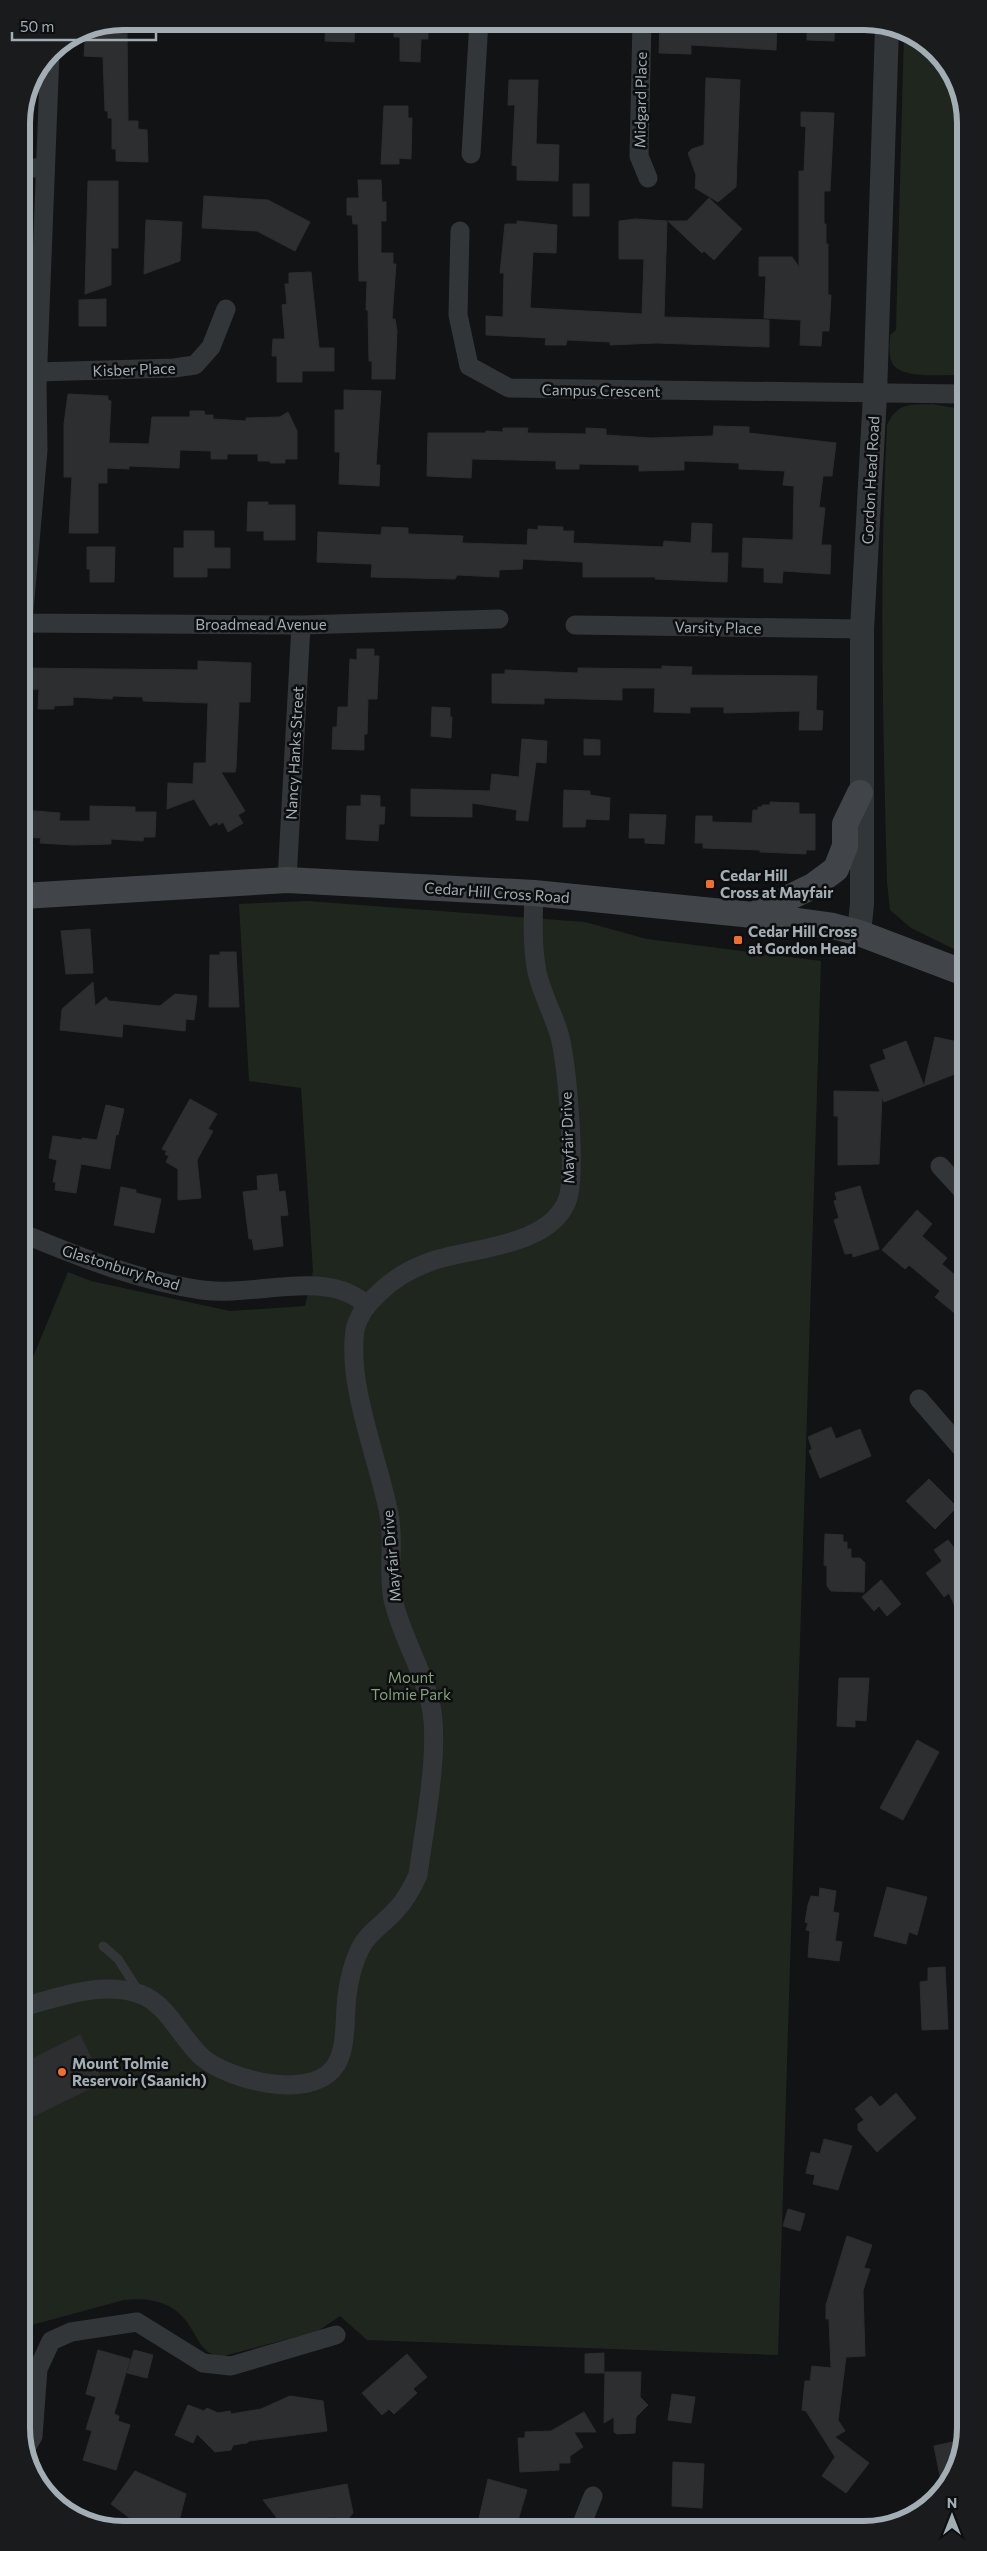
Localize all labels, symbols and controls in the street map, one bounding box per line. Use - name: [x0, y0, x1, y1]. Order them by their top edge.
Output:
- scale bar: [12, 10, 156, 42]
- text: 50 m: [20, 17, 54, 35]
- street label: Midgard Place: [630, 52, 650, 148]
- street label: Kisber Place: [92, 359, 176, 379]
- street label: Campus Crescent: [541, 380, 661, 400]
- street label: Gordon Head Road: [858, 415, 882, 545]
- street label: Broadmead Avenue: [195, 615, 327, 633]
- street label: Varsity Place: [674, 617, 762, 637]
- street label: Nancy Hanks Street: [282, 686, 306, 820]
- place label: Cedar Hill Cross at Mayfair: [720, 866, 833, 901]
- street label: Cedar Hill Cross Road: [424, 878, 570, 906]
- marker: Cedar Hill Cross at Mayfair: [704, 878, 716, 890]
- place label: Cedar Hill Cross at Gordon Head: [748, 922, 857, 957]
- marker: Cedar Hill Cross at Gordon Head: [732, 934, 744, 946]
- street label: Mayfair Drive: [556, 1092, 578, 1184]
- street label: Glastonbury Road: [60, 1241, 182, 1293]
- street label: Mayfair Drive: [378, 1509, 404, 1603]
- park label: Mount Tolmie Park: [371, 1668, 451, 1703]
- place label: Mount Tolmie Reservoir (Saanich): [72, 2054, 207, 2089]
- marker: Mount Tolmie Reservoir (Saanich): [56, 2066, 68, 2078]
- north arrow: [927, 2491, 977, 2541]
- text: N: [947, 2494, 957, 2511]

